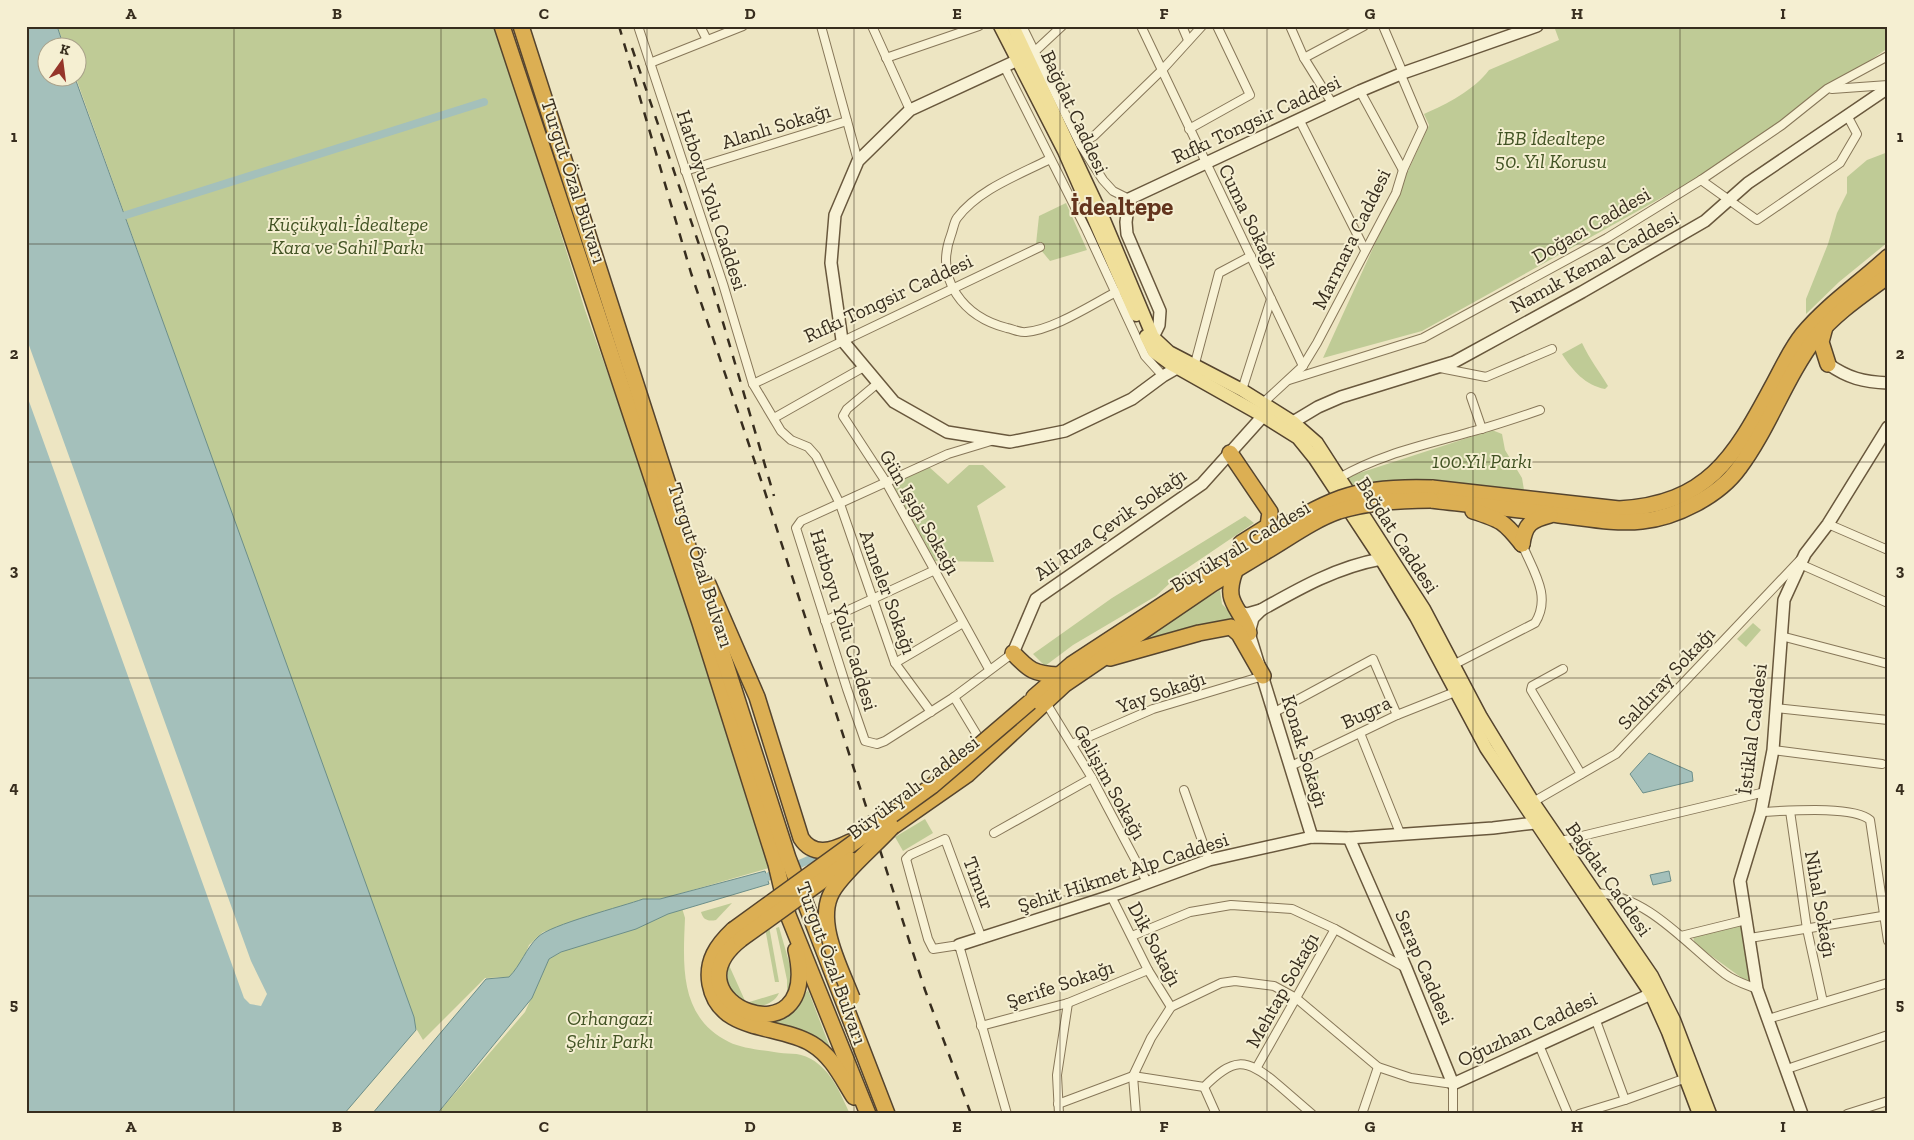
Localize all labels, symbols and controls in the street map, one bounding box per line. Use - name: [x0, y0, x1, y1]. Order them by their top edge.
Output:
- text: A: [126, 4, 137, 23]
- text: B: [332, 4, 342, 23]
- text: C: [539, 4, 549, 23]
- text: D: [744, 4, 756, 23]
- text: E: [952, 4, 962, 23]
- text: F: [1159, 4, 1169, 23]
- text: G: [1365, 4, 1376, 23]
- text: H: [1571, 4, 1583, 23]
- text: I: [1780, 4, 1786, 23]
- north arrow: [38, 38, 88, 88]
- text: K: [58, 40, 72, 59]
- street label: Bağdat Caddesi: [1036, 46, 1114, 178]
- street label: Rıfkı Tongsir Caddesi: [1168, 69, 1344, 169]
- street label: Turgut Özal Bulvarı: [536, 96, 612, 267]
- street label: Alanlı Sokağı: [719, 98, 834, 154]
- street label: Hatboyu Yolu Caddesi: [671, 107, 753, 294]
- park label: İBB İdealtepe 50. Yıl Korusu: [1495, 126, 1607, 173]
- text: 1: [11, 127, 18, 146]
- text: 1: [1897, 127, 1904, 146]
- street label: Cuma Sokağı: [1213, 160, 1285, 272]
- street label: Marmara Caddesi: [1307, 164, 1396, 313]
- street label: Doğacı Caddesi: [1528, 181, 1655, 269]
- district label: İdealtepe: [1071, 191, 1173, 221]
- street label: Namık Kemal Caddesi: [1506, 206, 1683, 318]
- park label: Küçükyalı-İdealtepe Kara ve Sahil Parkı: [268, 212, 428, 259]
- street label: Rıfkı Tongsir Caddesi: [800, 248, 976, 348]
- text: 2: [10, 344, 19, 363]
- text: 2: [1896, 344, 1905, 363]
- street label: Gün Işığı Sokağı: [875, 445, 966, 579]
- park label: 100.Yıl Parkı: [1432, 449, 1532, 473]
- street label: Ali Rıza Çevik Sokağı: [1029, 462, 1191, 585]
- street label: Bağdat Caddesi: [1352, 472, 1445, 598]
- street label: Turgut Özal Bulvarı: [663, 480, 739, 651]
- street label: Büyükyalı Caddesi: [1166, 495, 1314, 597]
- street label: Hatboyu Yolu Caddesi: [805, 526, 883, 714]
- street label: Anneler Sokağı: [854, 527, 922, 658]
- text: 3: [10, 561, 19, 580]
- text: 3: [1896, 561, 1905, 580]
- street label: Saldıray Sokağı: [1612, 621, 1720, 734]
- street label: İstiklal Caddesi: [1732, 662, 1772, 796]
- street label: Yay Sokağı: [1113, 666, 1209, 719]
- street label: Bugra: [1337, 690, 1395, 734]
- street label: Konak Sokağı: [1277, 692, 1334, 810]
- street label: Gelişim Sokağı: [1069, 720, 1152, 844]
- street label: Büyükyalı Caddesi: [842, 729, 984, 844]
- text: 4: [9, 778, 19, 797]
- text: 4: [1895, 778, 1905, 797]
- street label: Bağdat Caddesi: [1561, 817, 1657, 941]
- street label: Şehit Hikmet Alp Caddesi: [1015, 826, 1232, 917]
- street label: Nihal Sokağı: [1800, 849, 1842, 960]
- street label: Timur: [958, 853, 1000, 913]
- street label: Turgut Özal Bulvarı: [791, 878, 873, 1048]
- street label: Dik Sokağı: [1123, 898, 1187, 991]
- street label: Serap Caddesi: [1390, 906, 1460, 1028]
- street label: Mehtap Sokağı: [1240, 928, 1324, 1052]
- street label: Şerife Sokağı: [1003, 954, 1117, 1014]
- street label: Oğuzhan Caddesi: [1453, 986, 1601, 1072]
- text: 5: [10, 995, 18, 1014]
- text: 5: [1896, 995, 1904, 1014]
- park label: Orhangazi Şehir Parkı: [566, 1006, 654, 1053]
- text: A: [126, 1117, 137, 1136]
- text: B: [332, 1117, 342, 1136]
- text: C: [539, 1117, 549, 1136]
- text: D: [744, 1117, 756, 1136]
- text: E: [952, 1117, 962, 1136]
- text: F: [1159, 1117, 1169, 1136]
- text: G: [1365, 1117, 1376, 1136]
- text: H: [1571, 1117, 1583, 1136]
- text: I: [1780, 1117, 1786, 1136]

